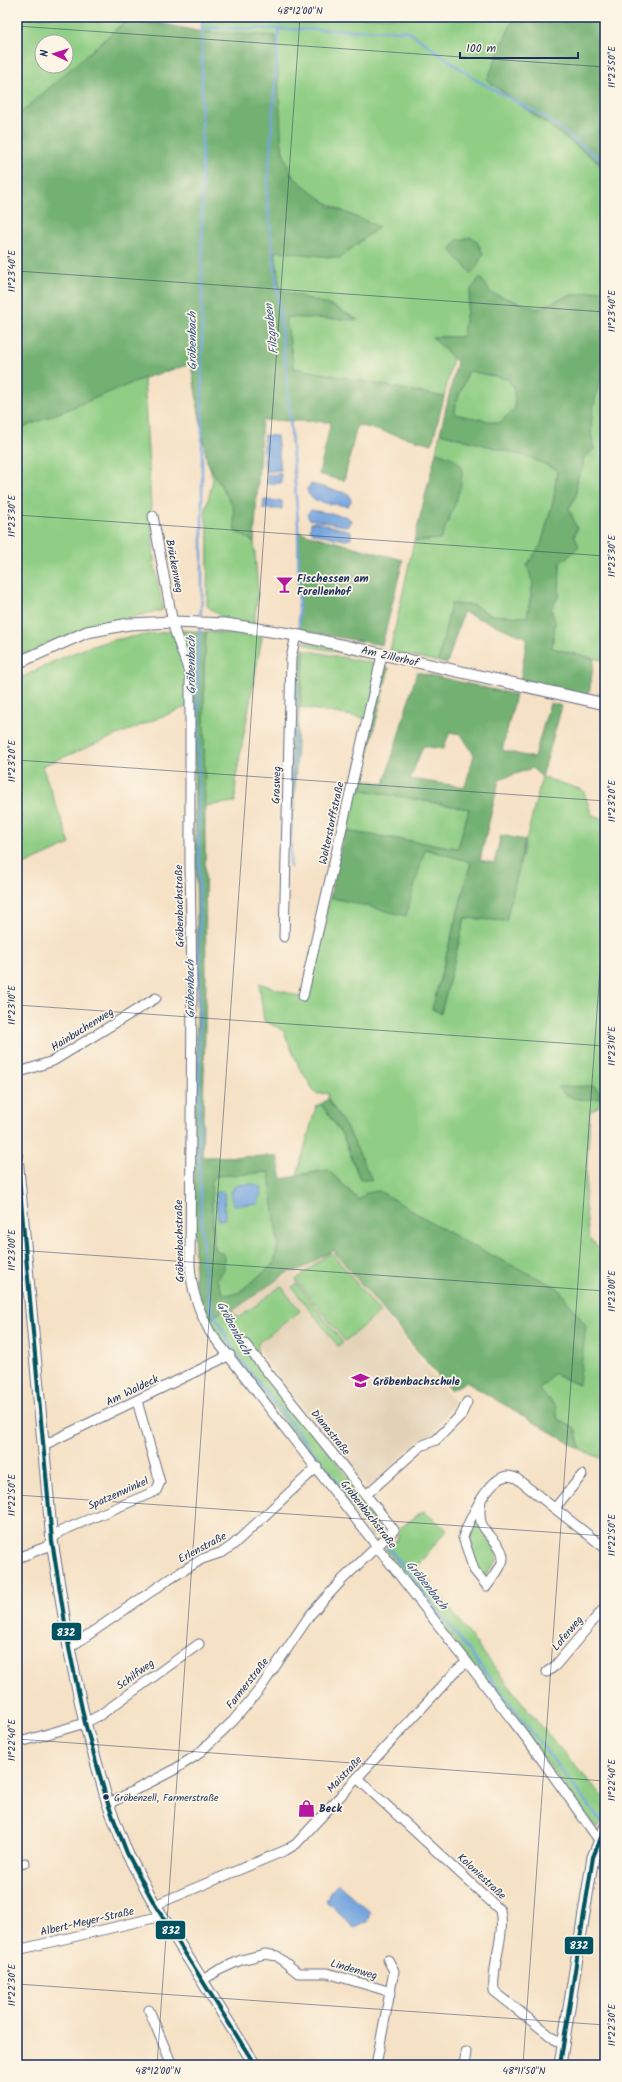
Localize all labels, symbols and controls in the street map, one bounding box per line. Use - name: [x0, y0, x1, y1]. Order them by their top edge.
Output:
- text: 48°12'00"N: [277, 3, 323, 19]
- north arrow: [34, 34, 74, 74]
- scale bar: [460, 34, 578, 60]
- text: 100 m: [466, 39, 497, 58]
- text: 11°23'50"E: [604, 45, 620, 88]
- text: N: [36, 49, 54, 57]
- text: 11°23'40"E: [4, 249, 20, 292]
- text: 11°23'40"E: [604, 289, 620, 332]
- water label: Filzgraben: [259, 301, 284, 355]
- water label: Gröbenbach: [183, 310, 202, 370]
- text: 11°23'30"E: [4, 494, 20, 537]
- text: 11°23'30"E: [604, 534, 620, 577]
- street label: Brückenweg: [160, 538, 188, 595]
- place label: Fischessen am Forellenhof: [297, 570, 369, 601]
- bar icon: Fischessen am Forellenhof: [274, 574, 294, 594]
- water label: Gröbenbach: [182, 634, 201, 694]
- street label: Am Zillerhof: [359, 642, 422, 673]
- text: 11°23'20"E: [4, 739, 20, 782]
- street label: Grasweg: [267, 766, 287, 804]
- text: 11°23'20"E: [604, 779, 620, 822]
- street label: Wolterstorffstraße: [314, 780, 350, 866]
- street label: Gröbenbachstraße: [170, 864, 190, 948]
- water label: Gröbenbach: [181, 958, 200, 1018]
- text: 11°23'10"E: [4, 984, 20, 1025]
- street label: Hainbuchenweg: [48, 1003, 118, 1056]
- text: 11°23'10"E: [604, 1025, 620, 1066]
- street label: Gröbenbachstraße: [170, 1199, 190, 1283]
- text: 11°23'00"E: [4, 1228, 20, 1271]
- text: 11°23'00"E: [604, 1269, 620, 1312]
- water label: Gröbenbach: [211, 1298, 256, 1360]
- street label: Am Waldeck: [103, 1370, 163, 1411]
- school or university icon: Gröbenbachschule: [350, 1371, 370, 1391]
- place label: Gröbenbachschule: [373, 1373, 461, 1391]
- street label: Dianastraße: [306, 1406, 355, 1460]
- street label: Spatzenwinkel: [85, 1472, 152, 1515]
- text: 11°22'50"E: [4, 1473, 20, 1516]
- street label: Gröbenbachstraße: [336, 1476, 401, 1553]
- text: 11°22'50"E: [604, 1513, 620, 1556]
- street label: Erlenstraße: [175, 1528, 230, 1568]
- water label: Gröbenbach: [401, 1556, 453, 1615]
- street label: Loferweg: [548, 1612, 588, 1655]
- line badge: 832: [51, 1622, 82, 1641]
- text: 832: [57, 1624, 75, 1642]
- street label: Farmerstraße: [222, 1654, 274, 1713]
- street label: Schilfweg: [113, 1655, 159, 1695]
- text: 11°22'40"E: [4, 1718, 20, 1761]
- street label: Maistraße: [323, 1752, 367, 1797]
- text: 11°22'40"E: [604, 1758, 620, 1801]
- place label: Gröbenzell, Farmerstraße: [114, 1790, 219, 1806]
- marker: Gröbenzell, Farmerstraße: [101, 1792, 111, 1802]
- shop icon: Beck: [296, 1798, 316, 1818]
- place label: Beck: [319, 1800, 343, 1818]
- street label: Koloniestraße: [453, 1849, 510, 1904]
- street label: Albert-Meyer-Straße: [39, 1902, 136, 1942]
- line badge: 832: [155, 1920, 186, 1940]
- text: 832: [162, 1922, 180, 1940]
- line badge: 832: [564, 1936, 594, 1955]
- text: 832: [570, 1937, 588, 1955]
- street label: Lindenweg: [328, 1955, 379, 1985]
- text: 11°22'30"E: [4, 1963, 20, 2006]
- text: 11°22'30"E: [604, 2003, 620, 2046]
- text: 48°12'00"N: [135, 2063, 181, 2079]
- text: 48°11'50"N: [502, 2063, 546, 2079]

